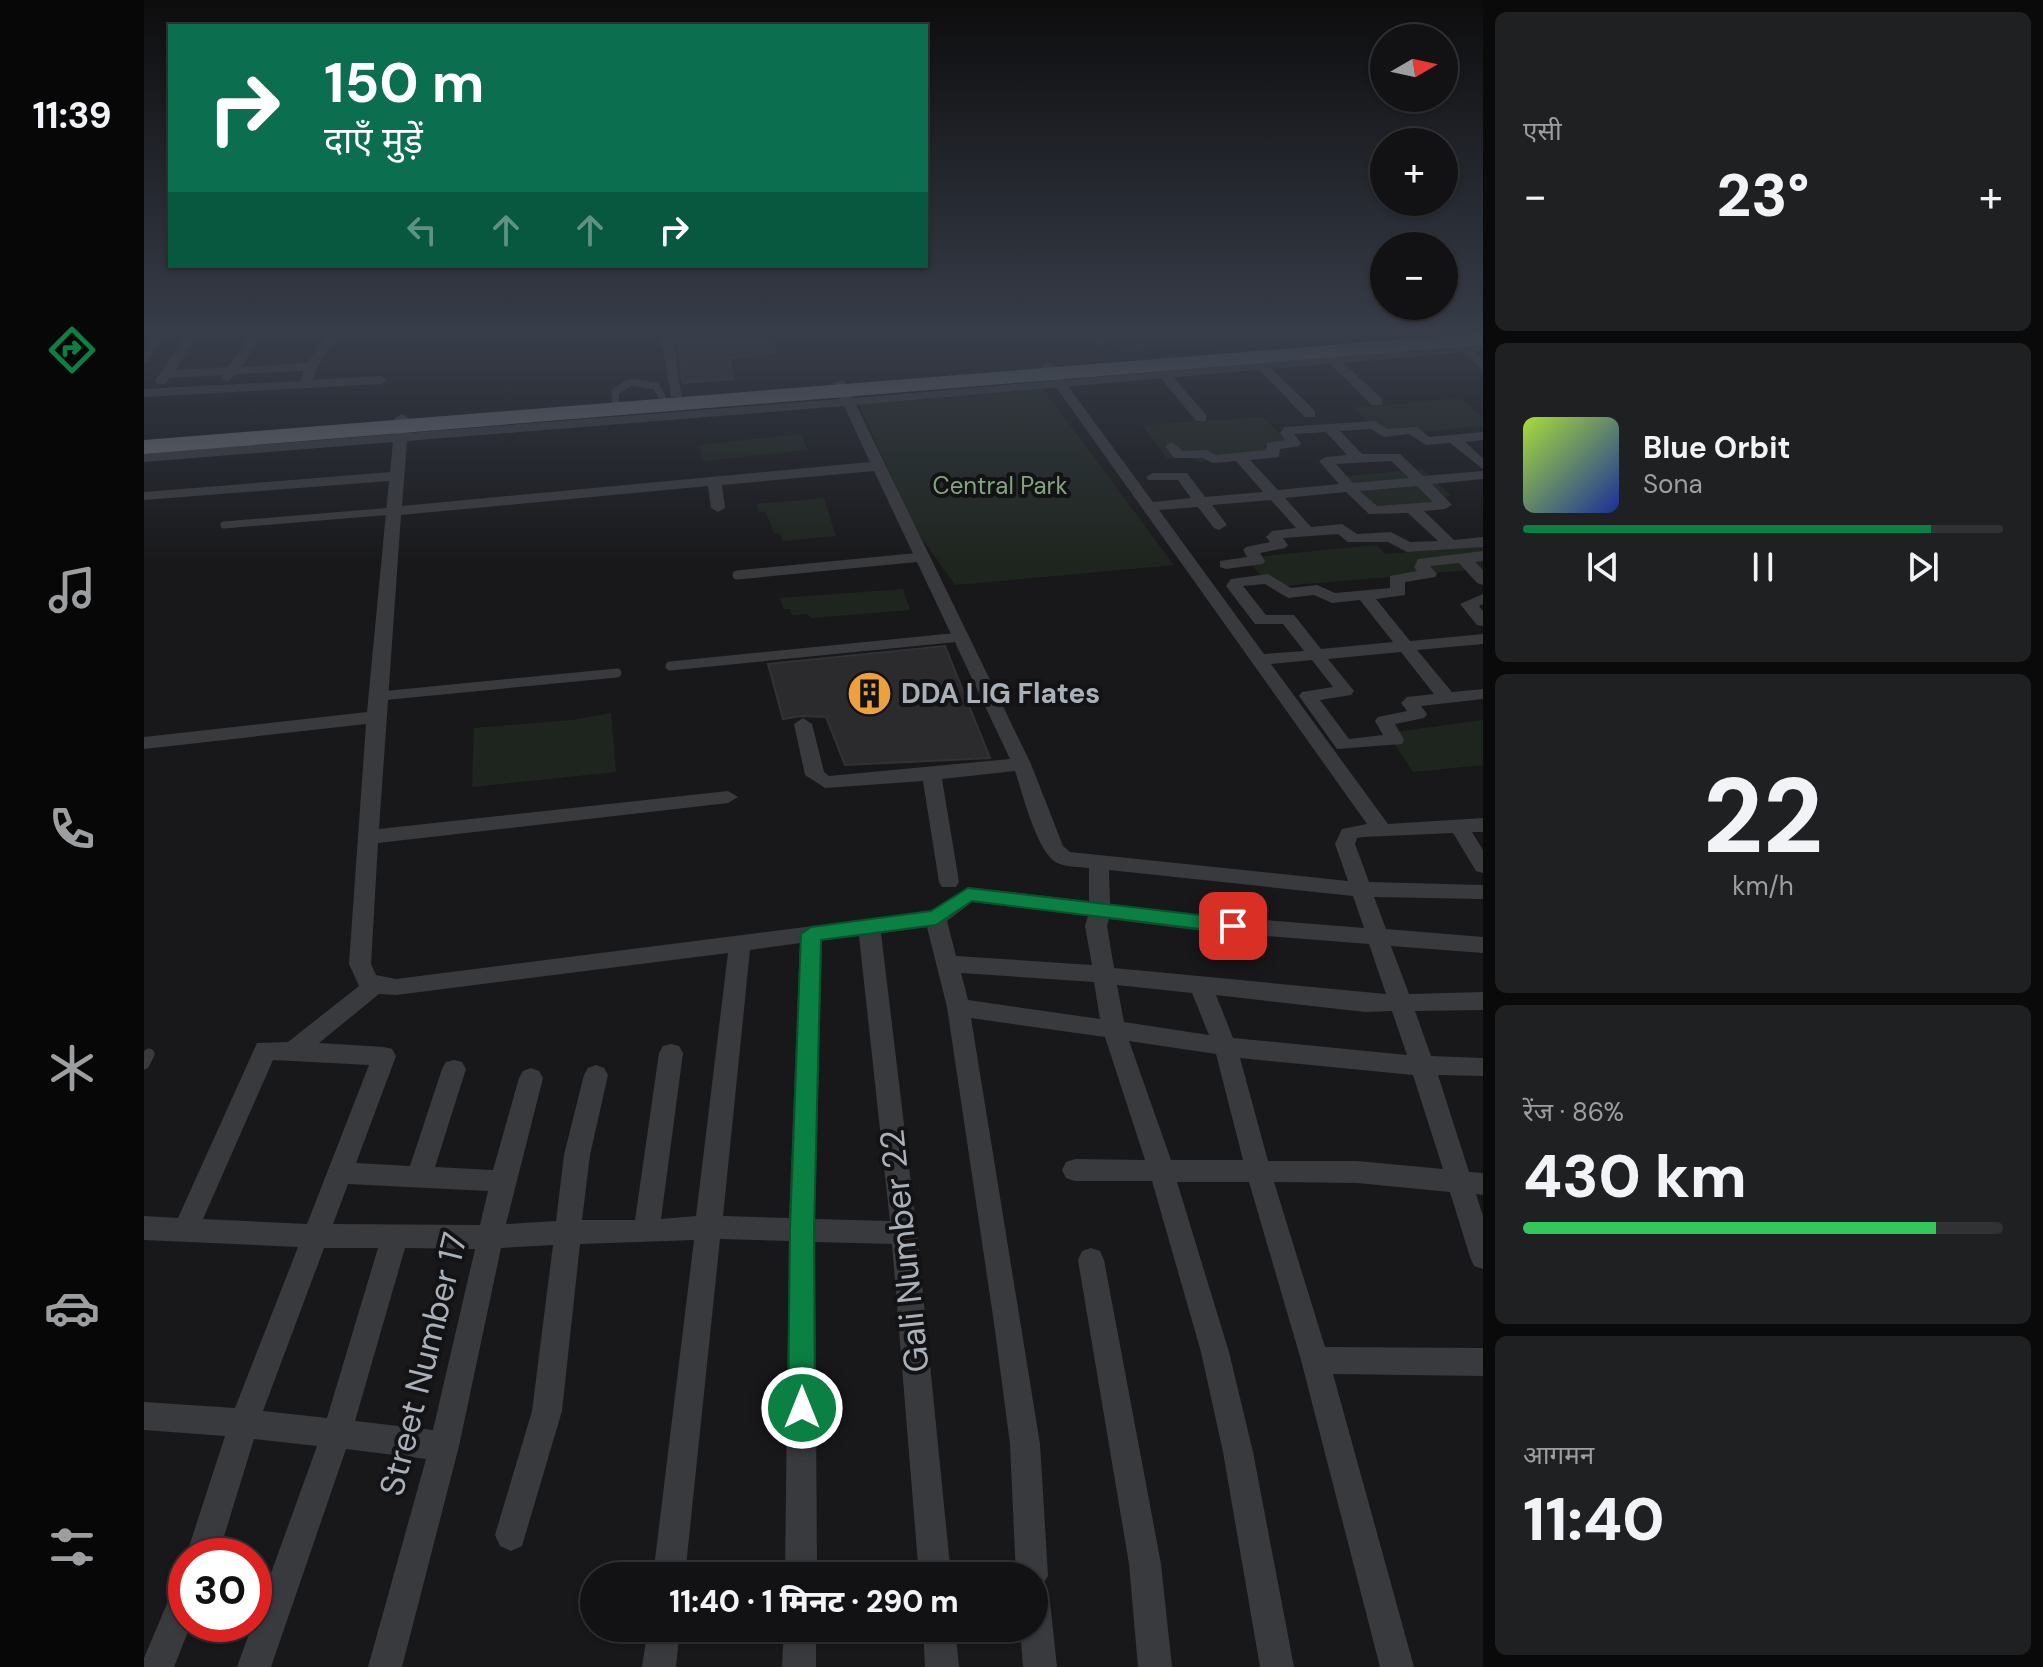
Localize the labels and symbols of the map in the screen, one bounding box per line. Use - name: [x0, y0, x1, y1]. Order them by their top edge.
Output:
- north arrow: [1370, 24, 1458, 112]
- park label: Central Park: [932, 470, 1068, 501]
- building icon: DDA LIG Flates: [846, 669, 894, 717]
- place label: DDA LIG Flates: [901, 675, 1100, 712]
- pin: [1199, 892, 1267, 960]
- street label: Gali Number 22: [869, 1127, 940, 1374]
- street label: Street Number 17: [369, 1228, 478, 1500]
- position arrow: [760, 1366, 844, 1450]
- speed limit sign: 30: [168, 1538, 272, 1642]

